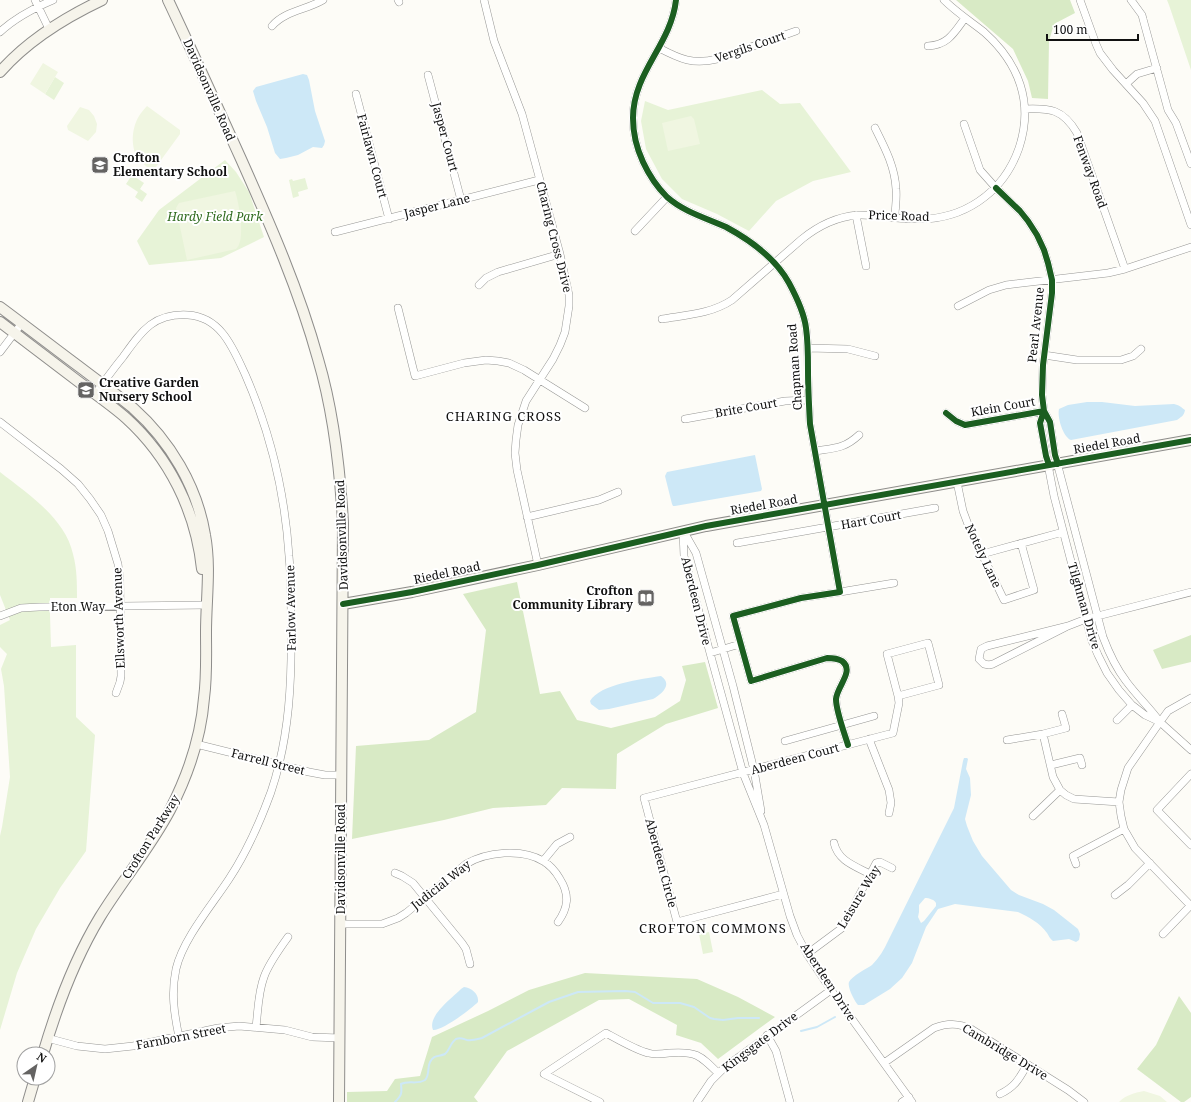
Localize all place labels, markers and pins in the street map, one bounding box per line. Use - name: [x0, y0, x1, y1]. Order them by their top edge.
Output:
- place label: Crofton Elementary School: [113, 149, 228, 180]
- school or university icon: Crofton Elementary School: [90, 155, 110, 175]
- place label: Creative Garden Nursery School: [99, 374, 199, 405]
- school or university icon: Creative Garden Nursery School: [76, 380, 96, 400]
- place label: Crofton Community Library: [512, 582, 633, 613]
- library icon: Crofton Community Library: [636, 588, 656, 608]

